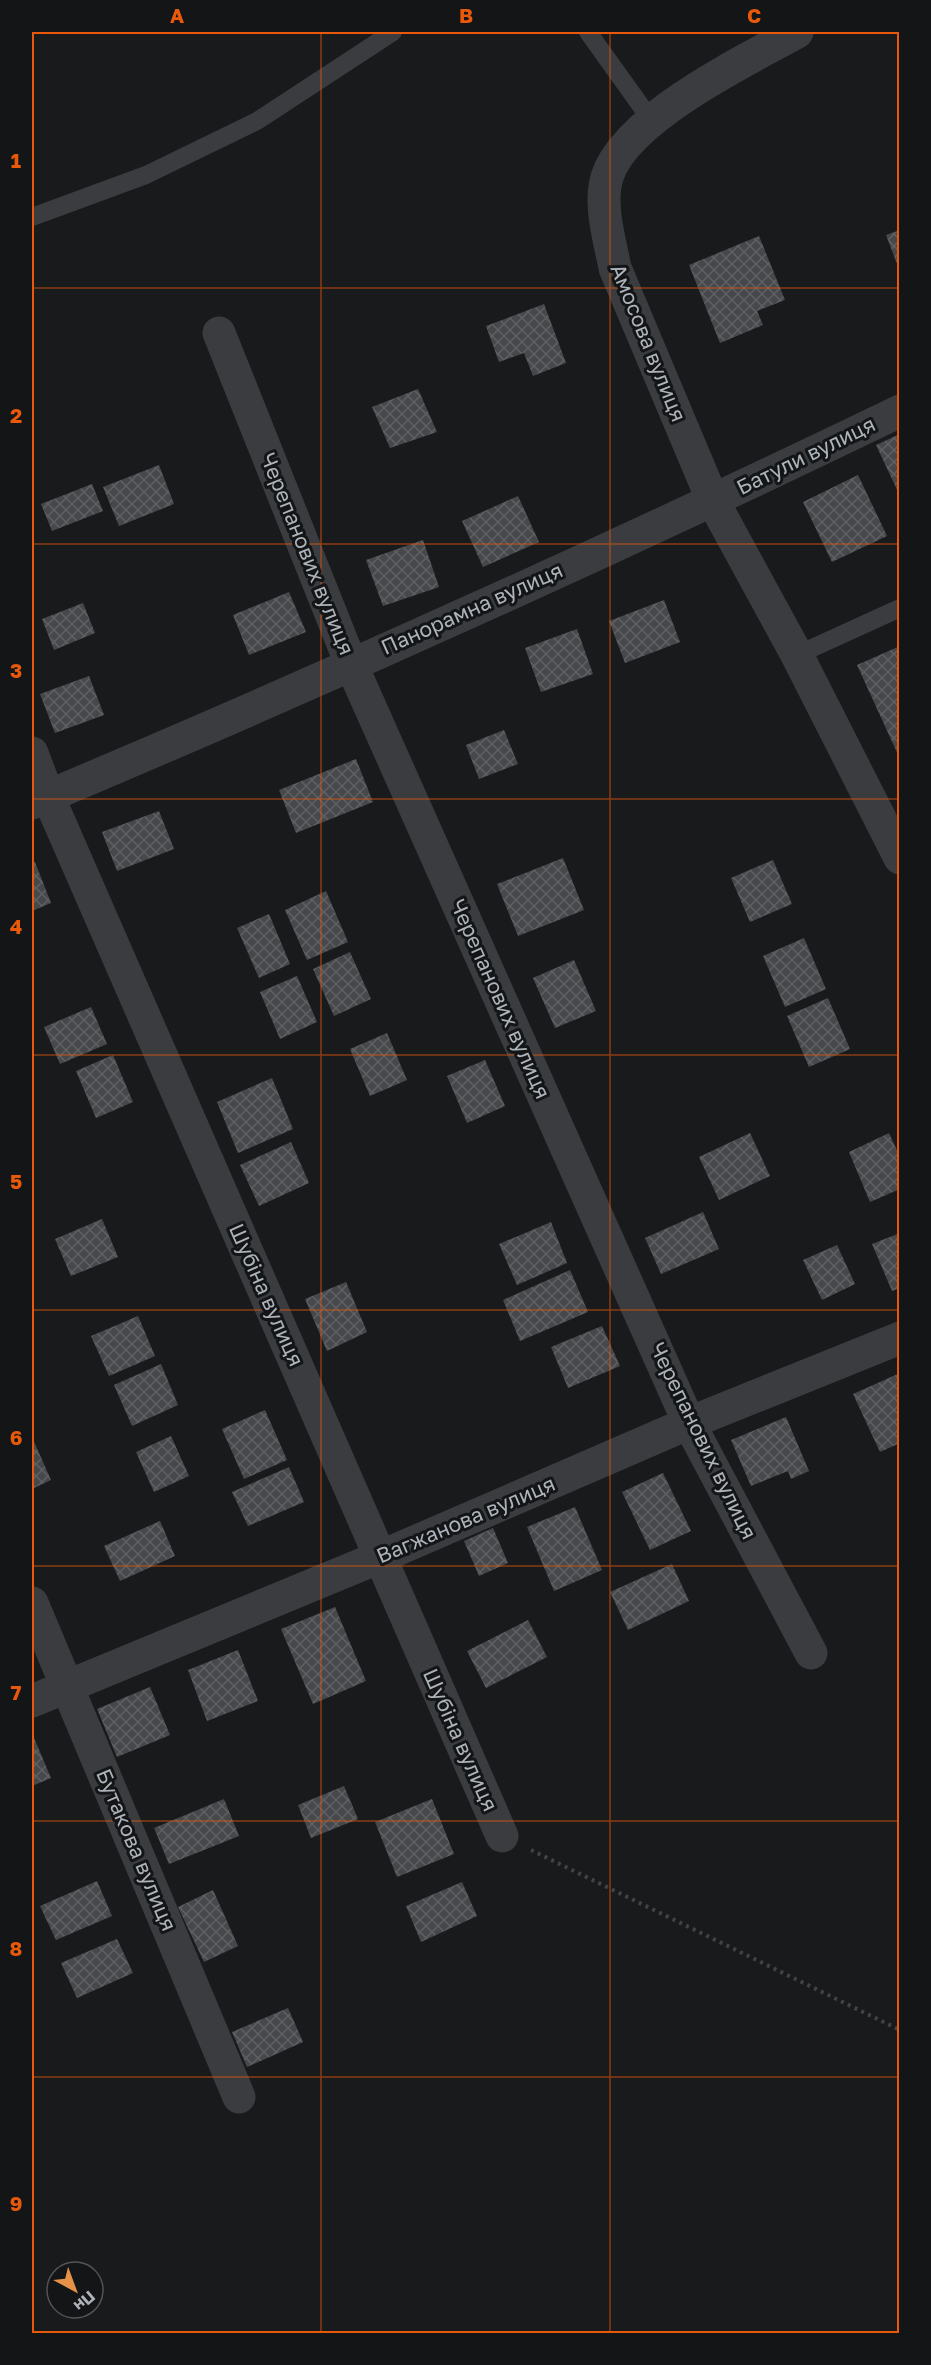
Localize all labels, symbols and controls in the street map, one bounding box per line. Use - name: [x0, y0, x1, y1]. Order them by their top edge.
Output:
- text: A: [170, 3, 184, 27]
- text: B: [459, 3, 473, 27]
- text: C: [747, 3, 761, 27]
- text: 1: [11, 148, 21, 172]
- street label: Амосова вулиця: [605, 260, 692, 425]
- text: 2: [10, 403, 22, 427]
- street label: Батули вулиця: [732, 410, 879, 500]
- street label: Черепанових вулиця: [255, 449, 360, 659]
- street label: Панорамна вулиця: [377, 556, 566, 660]
- text: 3: [10, 658, 22, 682]
- street label: Черепанових вулиця: [445, 895, 557, 1102]
- text: 4: [10, 914, 22, 938]
- text: 5: [10, 1169, 22, 1193]
- street label: Шубіна вулиця: [224, 1219, 310, 1370]
- street label: Черепанових вулиця: [645, 1338, 763, 1543]
- text: 6: [10, 1425, 22, 1449]
- street label: Вагжанова вулиця: [372, 1470, 559, 1568]
- street label: Шубіна вулиця: [418, 1664, 504, 1815]
- text: 7: [11, 1680, 22, 1704]
- street label: Бутакова вулиця: [91, 1765, 183, 1935]
- text: 8: [10, 1936, 22, 1960]
- text: 9: [10, 2191, 22, 2215]
- north arrow: [45, 2260, 105, 2320]
- text: Пн: [70, 2287, 100, 2316]

